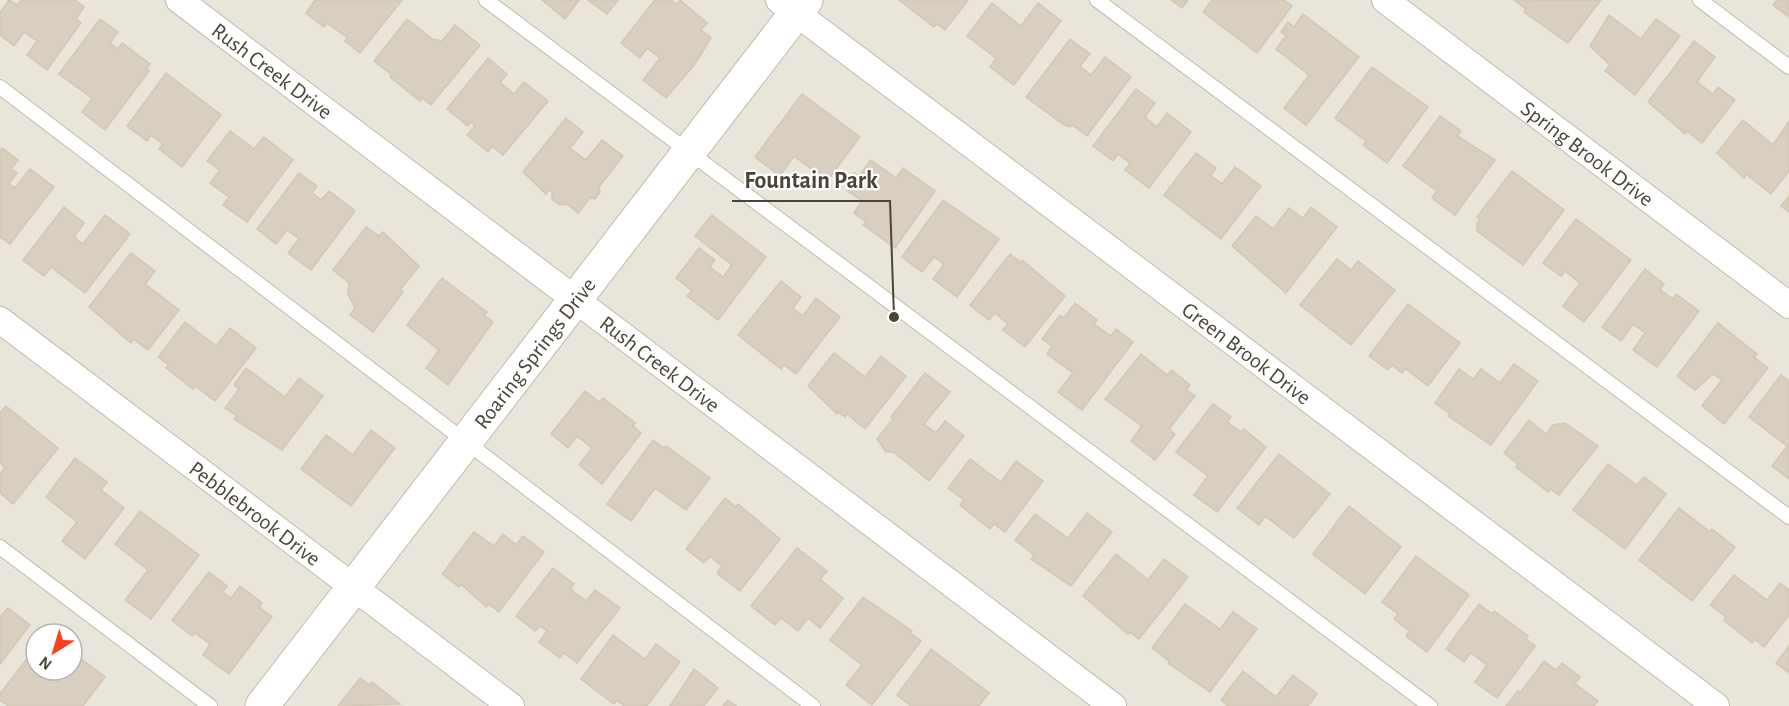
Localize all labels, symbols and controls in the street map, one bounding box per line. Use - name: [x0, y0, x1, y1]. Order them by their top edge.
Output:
- street label: Rush Creek Drive: [208, 19, 336, 123]
- street label: Spring Brook Drive: [1517, 97, 1657, 211]
- callout: Fountain Park: [732, 159, 890, 201]
- text: Fountain Park: [744, 169, 878, 193]
- street label: Roaring Springs Drive: [470, 274, 600, 433]
- street label: Green Brook Drive: [1178, 298, 1315, 409]
- street label: Rush Creek Drive: [596, 312, 724, 416]
- street label: Pebblebrook Drive: [185, 457, 324, 570]
- north arrow: [24, 622, 84, 682]
- text: N: [36, 653, 55, 673]

